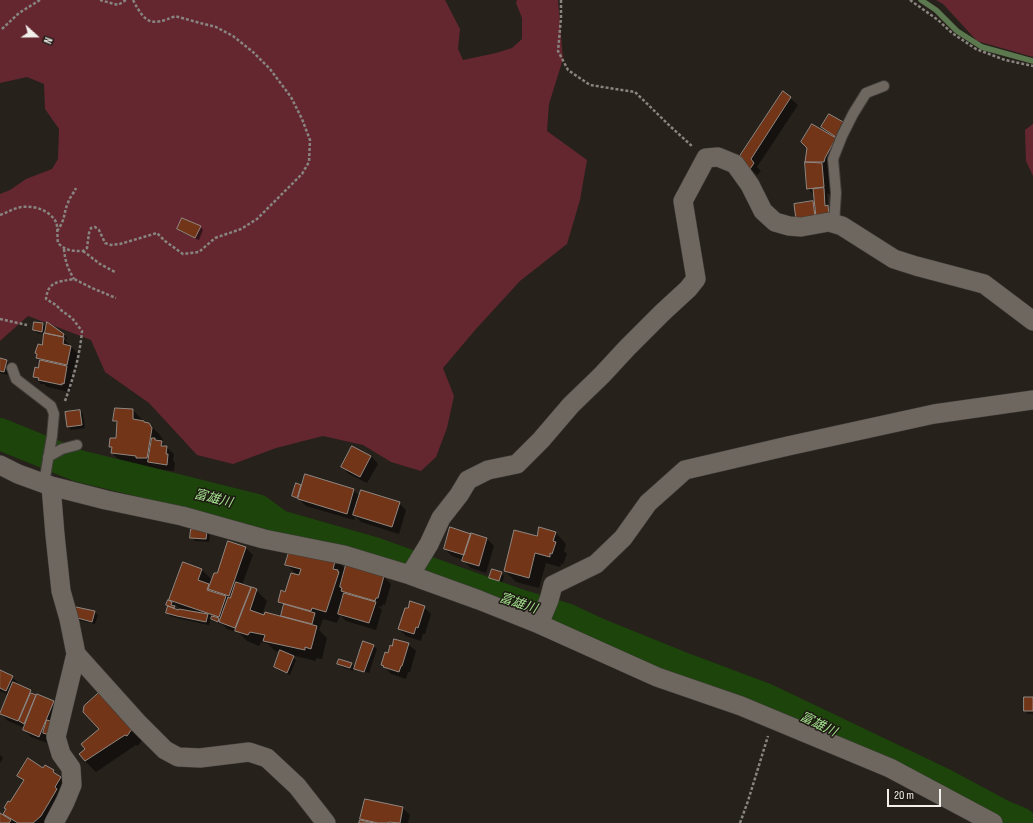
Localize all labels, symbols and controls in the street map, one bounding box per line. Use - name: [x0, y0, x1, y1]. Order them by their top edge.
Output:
- north arrow: [16, 16, 56, 56]
- text: N: [41, 35, 55, 46]
- water label: 富雄川: [192, 487, 234, 511]
- water label: 富雄川: [497, 591, 539, 617]
- water label: 富雄川: [797, 709, 839, 741]
- scale bar: [889, 781, 943, 807]
- text: 20 m: [894, 788, 914, 803]

